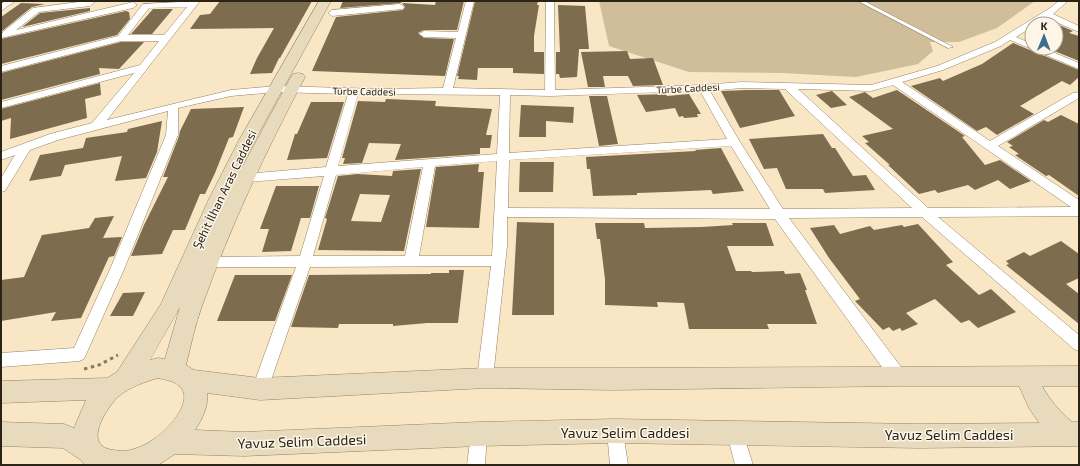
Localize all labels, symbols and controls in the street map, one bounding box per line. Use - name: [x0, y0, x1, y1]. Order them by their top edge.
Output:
- north arrow: [1024, 16, 1064, 56]
- text: K: [1041, 19, 1048, 32]
- street label: Türbe Caddesi: [656, 80, 720, 96]
- street label: Türbe Caddesi: [332, 84, 396, 98]
- street label: Şehit İlhan Aras Caddesi: [189, 127, 261, 252]
- street label: Yavuz Selim Caddesi: [561, 424, 689, 441]
- street label: Yavuz Selim Caddesi: [885, 426, 1013, 443]
- street label: Yavuz Selim Caddesi: [237, 430, 367, 452]

